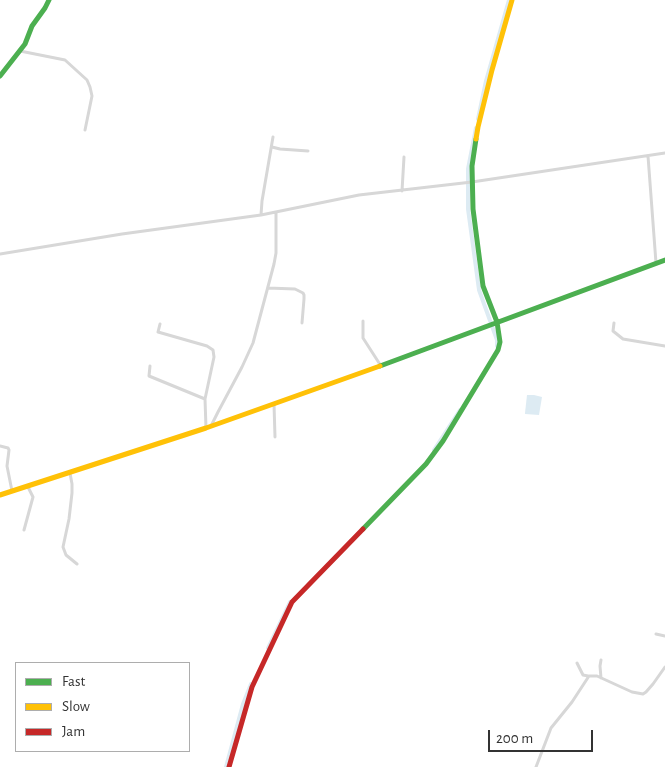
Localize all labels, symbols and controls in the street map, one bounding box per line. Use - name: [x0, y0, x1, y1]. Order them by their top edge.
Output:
- legend: [15, 662, 190, 752]
- text: Fast: [62, 674, 85, 689]
- text: Slow: [62, 699, 90, 714]
- scale bar: [490, 720, 595, 752]
- text: Jam: [62, 724, 85, 739]
- text: 200 m: [496, 731, 533, 746]

